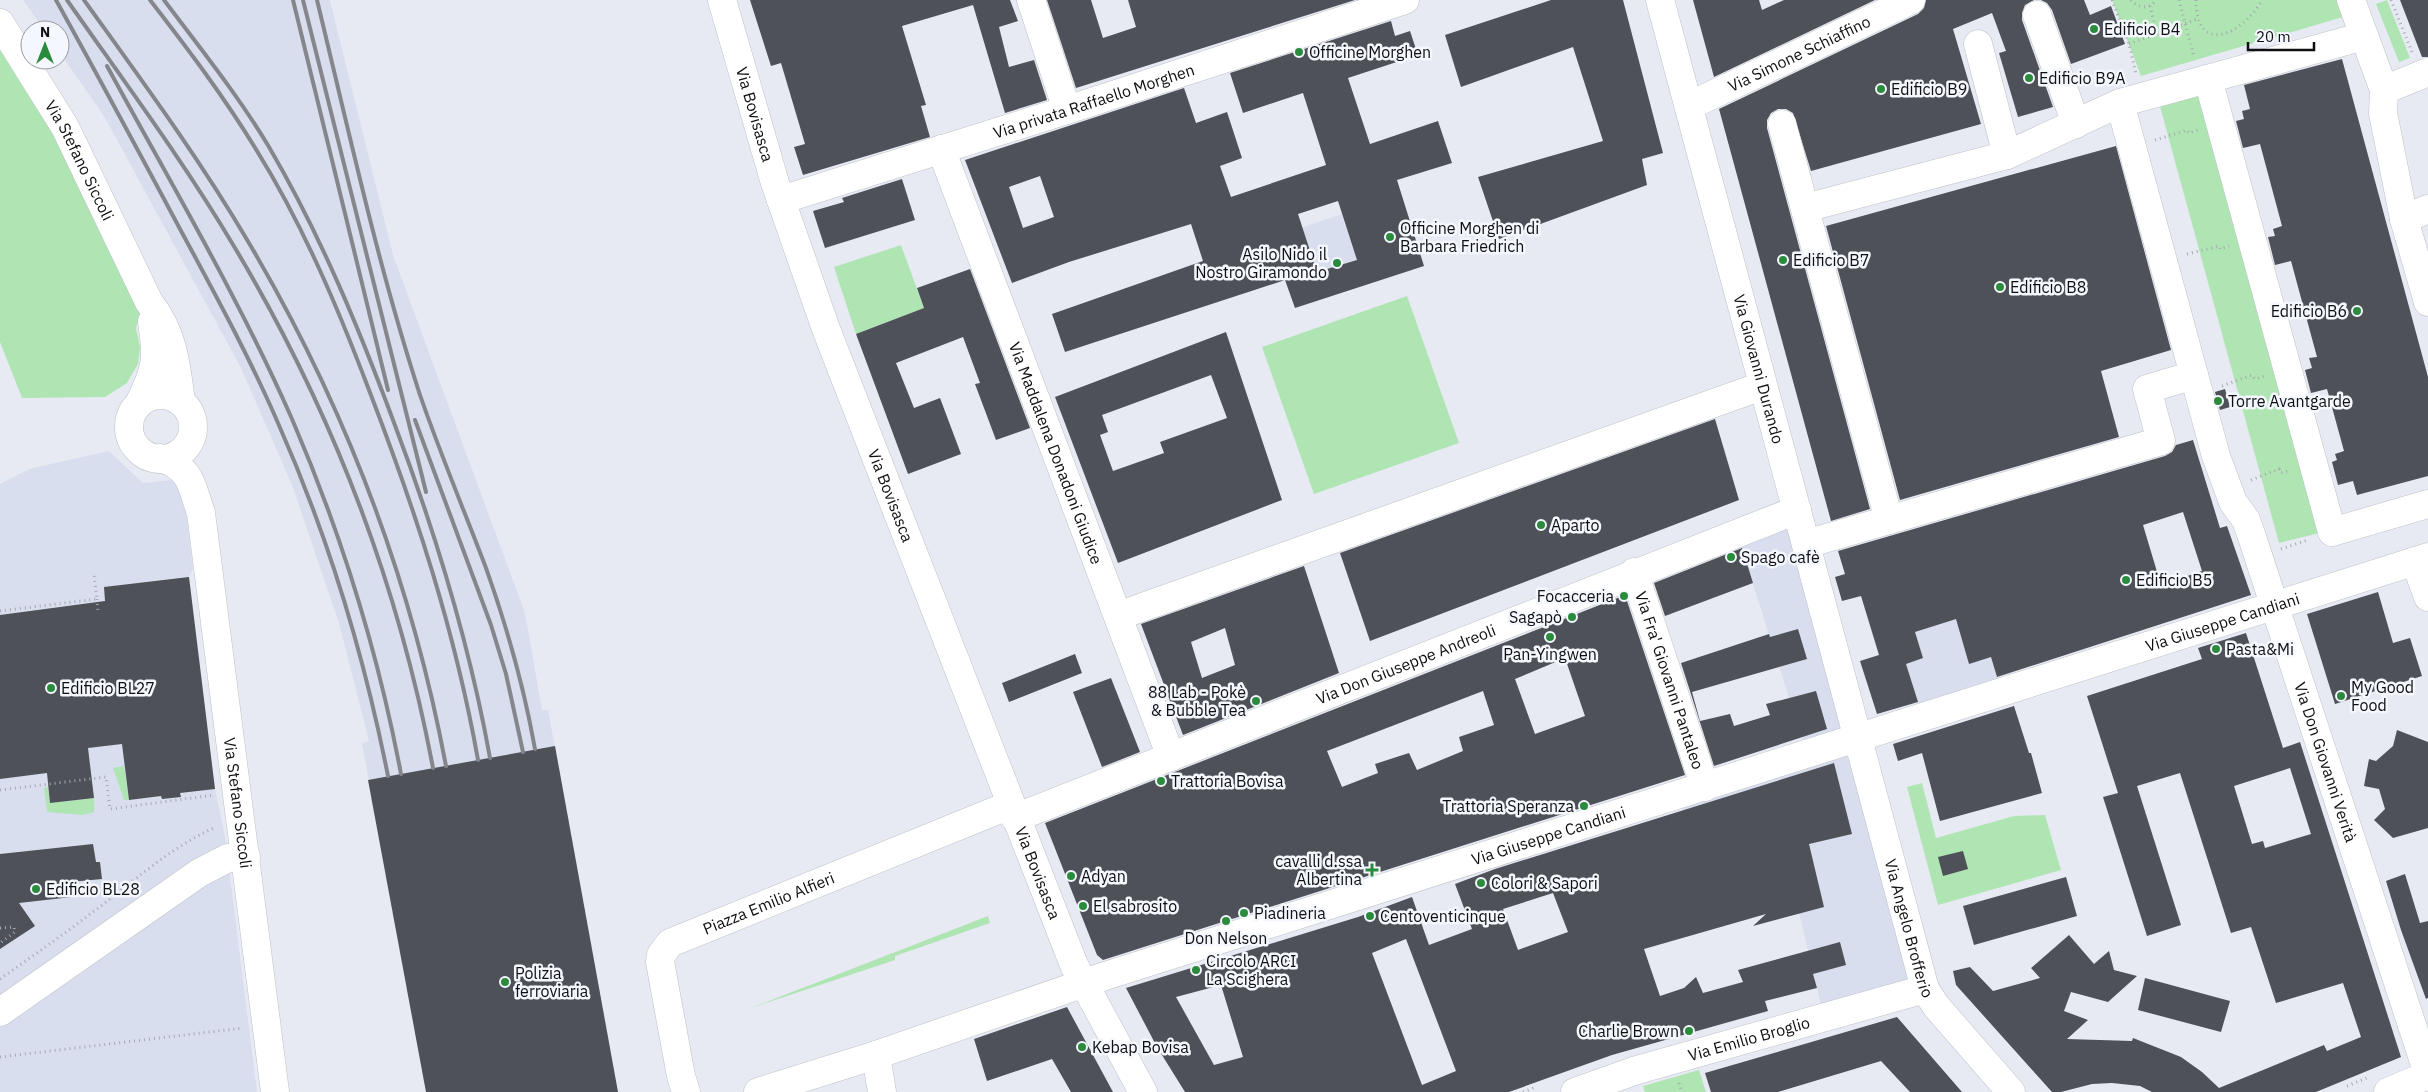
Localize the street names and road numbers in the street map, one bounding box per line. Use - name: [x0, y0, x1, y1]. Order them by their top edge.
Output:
- street label: Via Simone Schiaffino: [1725, 11, 1874, 96]
- street label: Via privata Raffaello Morghen: [991, 59, 1197, 143]
- street label: Via Bovisasca: [732, 64, 778, 165]
- street label: Via Stefano Siccoli: [41, 97, 118, 224]
- street label: Via Giovanni Durando: [1729, 292, 1788, 446]
- street label: Via Maddalena Donadoni Giudice: [1005, 339, 1107, 567]
- street label: Via Bovisasca: [864, 446, 918, 545]
- street label: Via Giuseppe Candiani: [2143, 588, 2302, 656]
- street label: Via Fra' Giovanni Pantaleo: [1631, 589, 1708, 772]
- street label: Via Don Giuseppe Andreoli: [1313, 620, 1498, 708]
- street label: Via Don Giovanni Verità: [2290, 680, 2361, 845]
- street label: Via Stefano Siccoli: [220, 736, 256, 870]
- street label: Via Giuseppe Candiani: [1469, 802, 1628, 869]
- street label: Via Bovisasca: [1011, 824, 1065, 923]
- street label: Via Angelo Brofferio: [1881, 857, 1938, 1002]
- street label: Piazza Emilio Alfieri: [700, 867, 837, 939]
- street label: Via Emilio Broglio: [1686, 1012, 1812, 1065]

